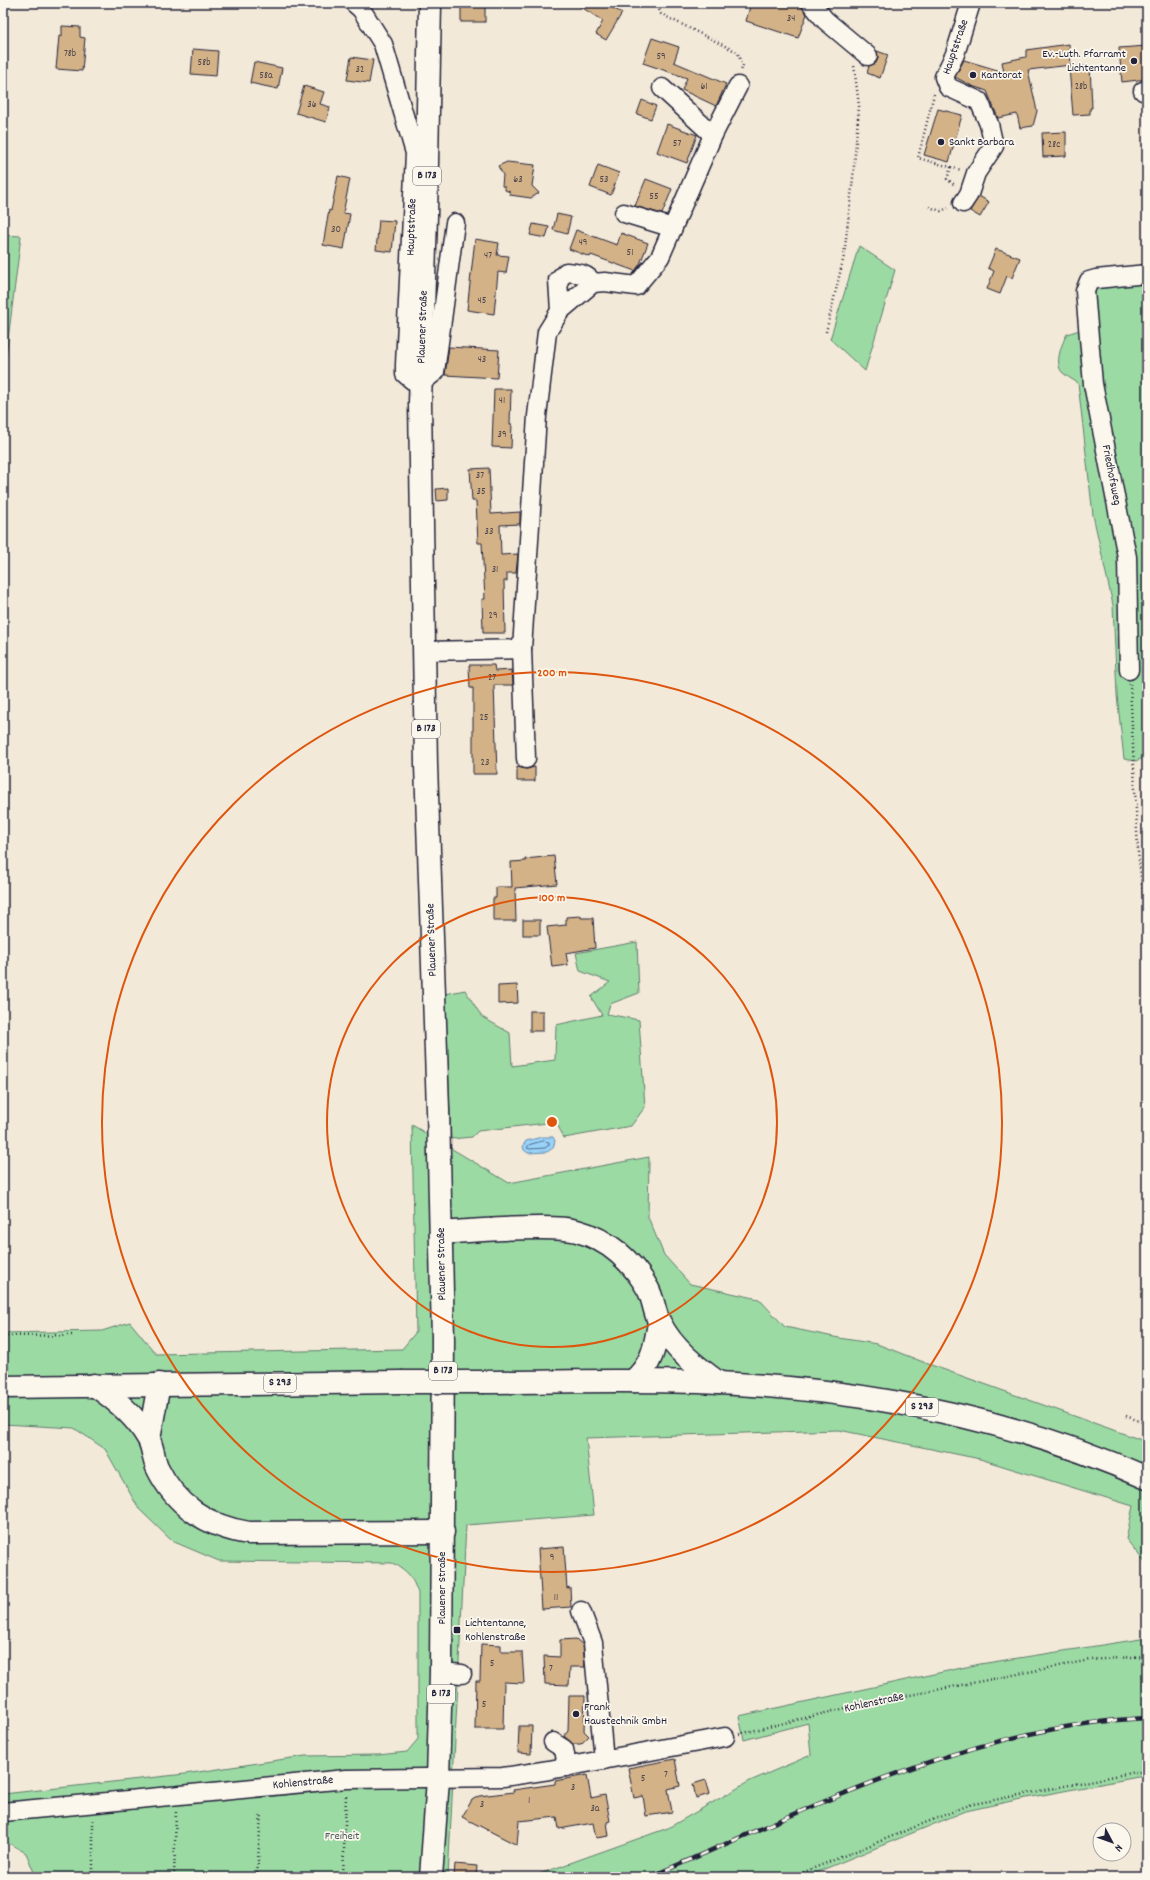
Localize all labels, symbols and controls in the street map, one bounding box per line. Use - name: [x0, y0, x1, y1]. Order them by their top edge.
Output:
- house number: 34: [787, 12, 795, 26]
- street label: Hauptstraße: [939, 17, 973, 77]
- place label: Ev.-Luth. Pfarramt Lichtentanne: [1042, 46, 1127, 77]
- house number: 78b: [64, 47, 76, 61]
- house number: 59: [656, 50, 666, 64]
- house number: 58b: [198, 56, 210, 70]
- marker: Ev.-Luth. Pfarramt Lichtentanne: [1129, 56, 1139, 66]
- house number: 32: [356, 63, 364, 77]
- place label: Kantorat: [981, 67, 1023, 84]
- house number: 58a: [259, 69, 273, 83]
- marker: Kantorat: [968, 70, 978, 80]
- house number: 61: [700, 80, 708, 94]
- house number: 28b: [1075, 80, 1087, 94]
- house number: 36: [307, 98, 317, 112]
- place label: Sankt Barbara: [949, 134, 1015, 151]
- house number: 57: [673, 137, 681, 151]
- marker: Sankt Barbara: [936, 137, 946, 147]
- house number: 28c: [1048, 138, 1060, 152]
- road number: B 173: [413, 167, 441, 185]
- house number: 63: [513, 173, 523, 187]
- house number: 53: [599, 173, 609, 187]
- house number: 55: [649, 190, 659, 204]
- street label: Hauptstraße: [403, 198, 421, 256]
- house number: 30: [331, 223, 341, 237]
- house number: 49: [579, 236, 587, 250]
- house number: 51: [627, 246, 633, 260]
- house number: 47: [484, 249, 492, 263]
- street label: Plauener Straße: [413, 290, 433, 364]
- house number: 45: [478, 294, 487, 308]
- house number: 43: [478, 353, 486, 367]
- house number: 41: [499, 394, 505, 408]
- house number: 39: [497, 428, 507, 442]
- street label: Friedhofsweg: [1097, 443, 1125, 507]
- house number: 37: [476, 469, 484, 483]
- house number: 35: [476, 485, 486, 499]
- house number: 33: [485, 525, 493, 539]
- house number: 31: [492, 563, 498, 577]
- house number: 29: [489, 609, 497, 623]
- text: 200 m: [537, 665, 567, 682]
- house number: 27: [488, 671, 496, 685]
- house number: 25: [480, 711, 489, 725]
- road number: B 173: [412, 720, 440, 738]
- house number: 23: [481, 756, 489, 770]
- text: 100 m: [539, 890, 565, 907]
- street label: Plauener Straße: [422, 903, 442, 977]
- centre of rings: [545, 1115, 559, 1129]
- street label: Plauener Straße: [433, 1227, 451, 1301]
- road number: B 173: [429, 1362, 457, 1380]
- road number: S 293: [264, 1374, 296, 1392]
- road number: S 293: [906, 1398, 938, 1416]
- street label: Plauener Straße: [434, 1551, 451, 1625]
- house number: 9: [550, 1551, 554, 1565]
- house number: 11: [554, 1591, 558, 1605]
- place label: Lichtentanne, Kohlenstraße: [465, 1615, 526, 1646]
- marker: Lichtentanne, Kohlenstraße: [452, 1625, 462, 1635]
- house number: 5: [490, 1657, 495, 1671]
- house number: 7: [549, 1662, 553, 1676]
- road number: B 173: [427, 1685, 455, 1703]
- street label: Kohlenstraße: [843, 1688, 905, 1718]
- house number: 5: [482, 1698, 487, 1712]
- place label: Frank Haustechnik GmbH: [584, 1699, 667, 1730]
- marker: Frank Haustechnik GmbH: [571, 1709, 581, 1719]
- house number: 7: [664, 1768, 668, 1782]
- street label: Kohlenstraße: [272, 1772, 334, 1794]
- house number: 5: [641, 1772, 646, 1786]
- house number: 3: [571, 1781, 575, 1795]
- house number: 1: [528, 1794, 530, 1808]
- house number: 3: [480, 1798, 484, 1812]
- house number: 3a: [590, 1802, 600, 1816]
- north arrow: [1092, 1822, 1132, 1862]
- park label: Freiheit: [325, 1828, 360, 1845]
- text: N: [1110, 1840, 1126, 1855]

